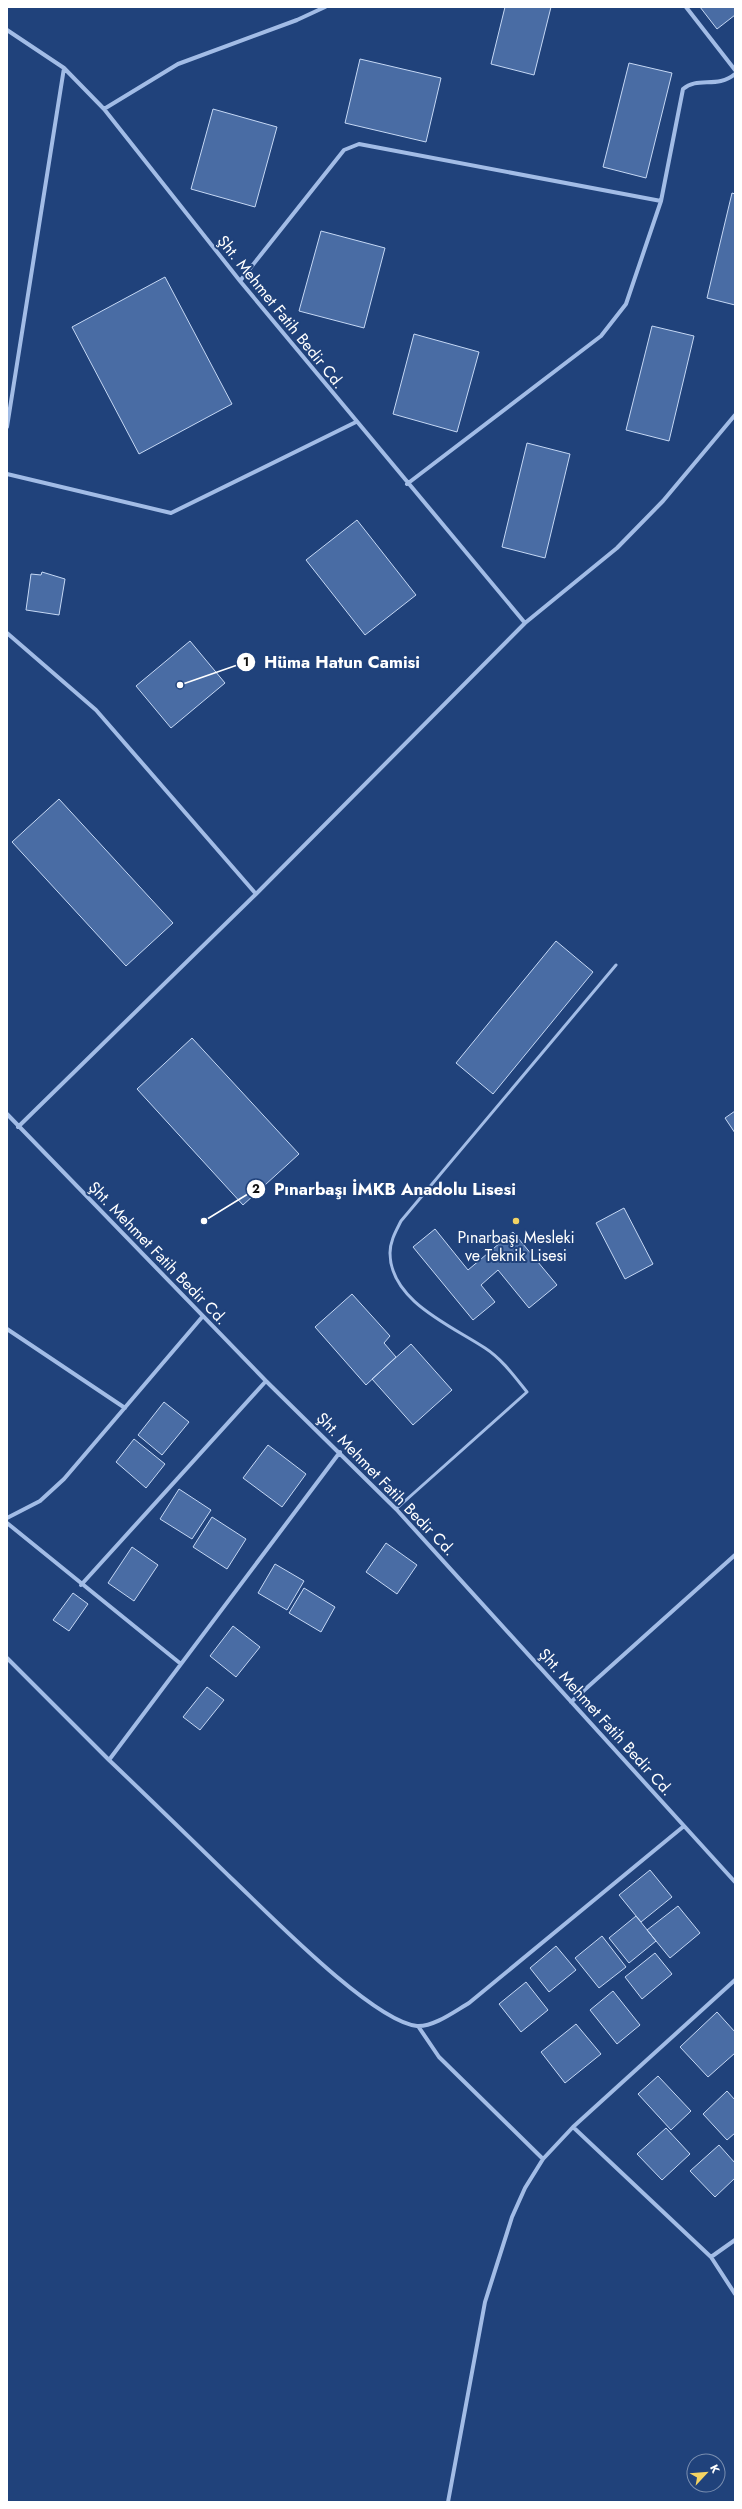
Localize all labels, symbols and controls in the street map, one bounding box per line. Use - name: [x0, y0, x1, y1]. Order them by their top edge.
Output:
- street label: Şht. Mehmet Fatih Bedir Cd.: [212, 230, 350, 394]
- callout: Hüma Hatun Camisi: [236, 647, 428, 676]
- text: Hüma Hatun Camisi: [264, 650, 420, 674]
- text: 1: [243, 653, 249, 671]
- callout: Pınarbaşı İMKB Anadolu Lisesi: [246, 1175, 524, 1204]
- street label: Şht. Mehmet Fatih Bedir Cd.: [83, 1176, 233, 1330]
- text: Pınarbaşı İMKB Anadolu Lisesi: [274, 1177, 516, 1201]
- text: 2: [252, 1180, 260, 1198]
- marker: Pınarbaşı Mesleki ve Teknik Lisesi: [511, 1216, 521, 1226]
- place label: Pınarbaşı Mesleki ve Teknik Lisesi: [457, 1226, 575, 1267]
- street label: Şht. Mehmet Fatih Bedir Cd.: [311, 1407, 461, 1561]
- street label: Şht. Mehmet Fatih Bedir Cd.: [533, 1643, 679, 1801]
- north arrow: [686, 2453, 726, 2493]
- text: K: [706, 2462, 724, 2476]

